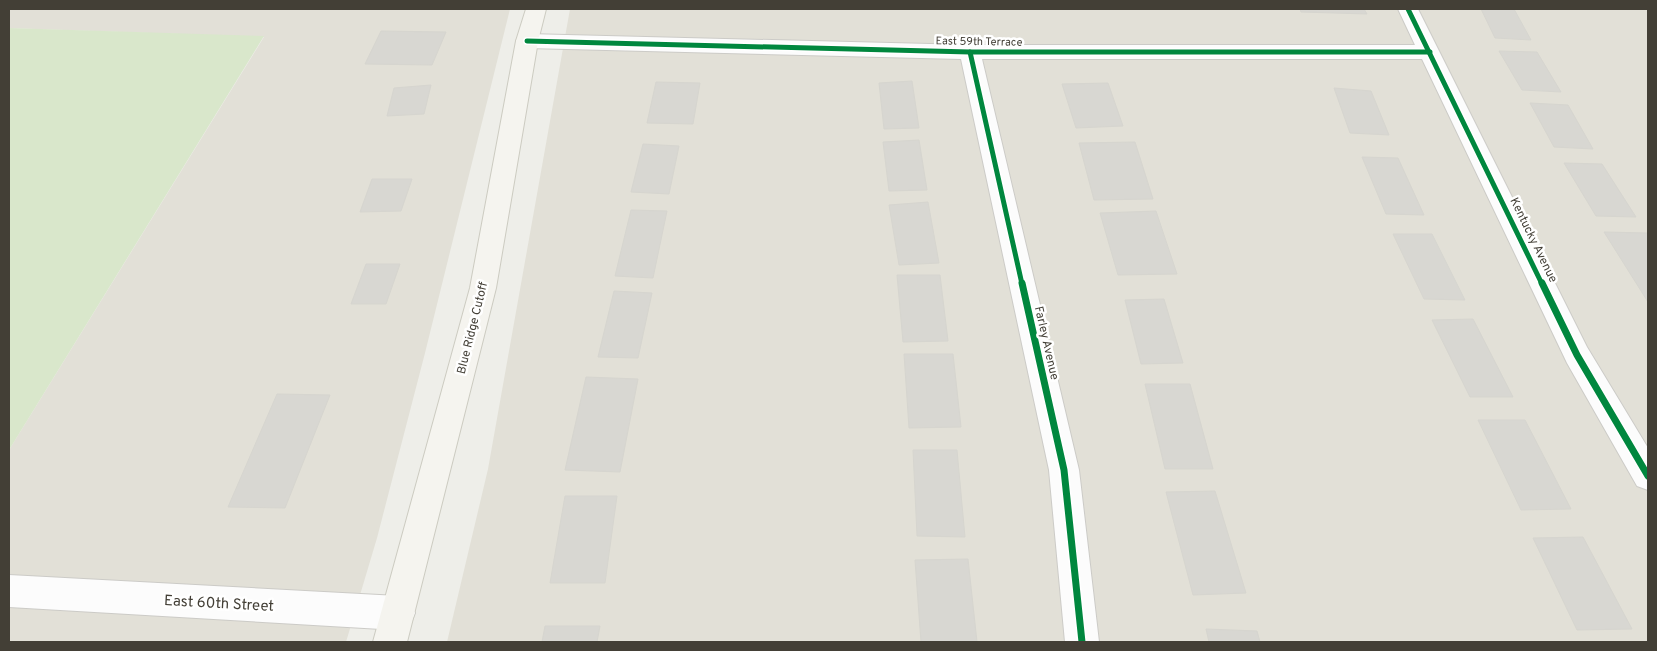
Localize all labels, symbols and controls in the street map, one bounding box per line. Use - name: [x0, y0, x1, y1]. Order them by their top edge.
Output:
- street label: East 59th Terrace: [935, 34, 1023, 50]
- street label: Kentucky Avenue: [1506, 195, 1561, 286]
- street label: Blue Ridge Cutoff: [454, 280, 492, 376]
- street label: Farley Avenue: [1030, 305, 1062, 382]
- street label: East 60th Street: [163, 592, 274, 617]

